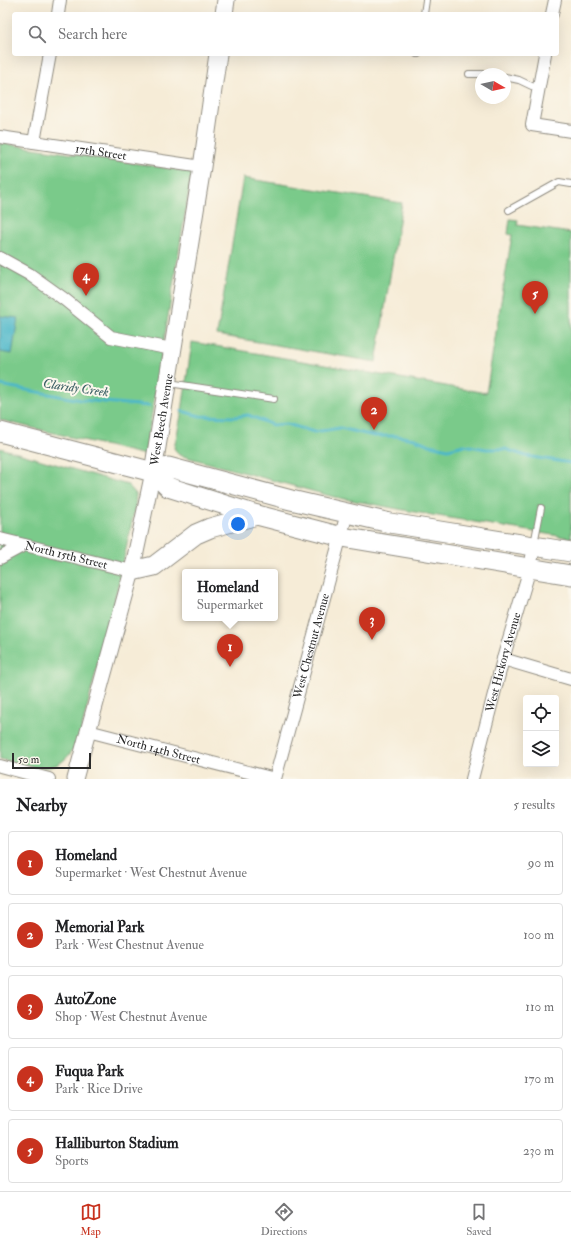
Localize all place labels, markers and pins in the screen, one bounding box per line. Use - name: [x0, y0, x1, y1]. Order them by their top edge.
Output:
- pin: 4: [73, 263, 99, 296]
- pin: 5: [522, 281, 548, 314]
- pin: 2: [361, 397, 387, 430]
- pin: 3: [359, 607, 385, 640]
- pin: 1: [217, 634, 243, 667]

